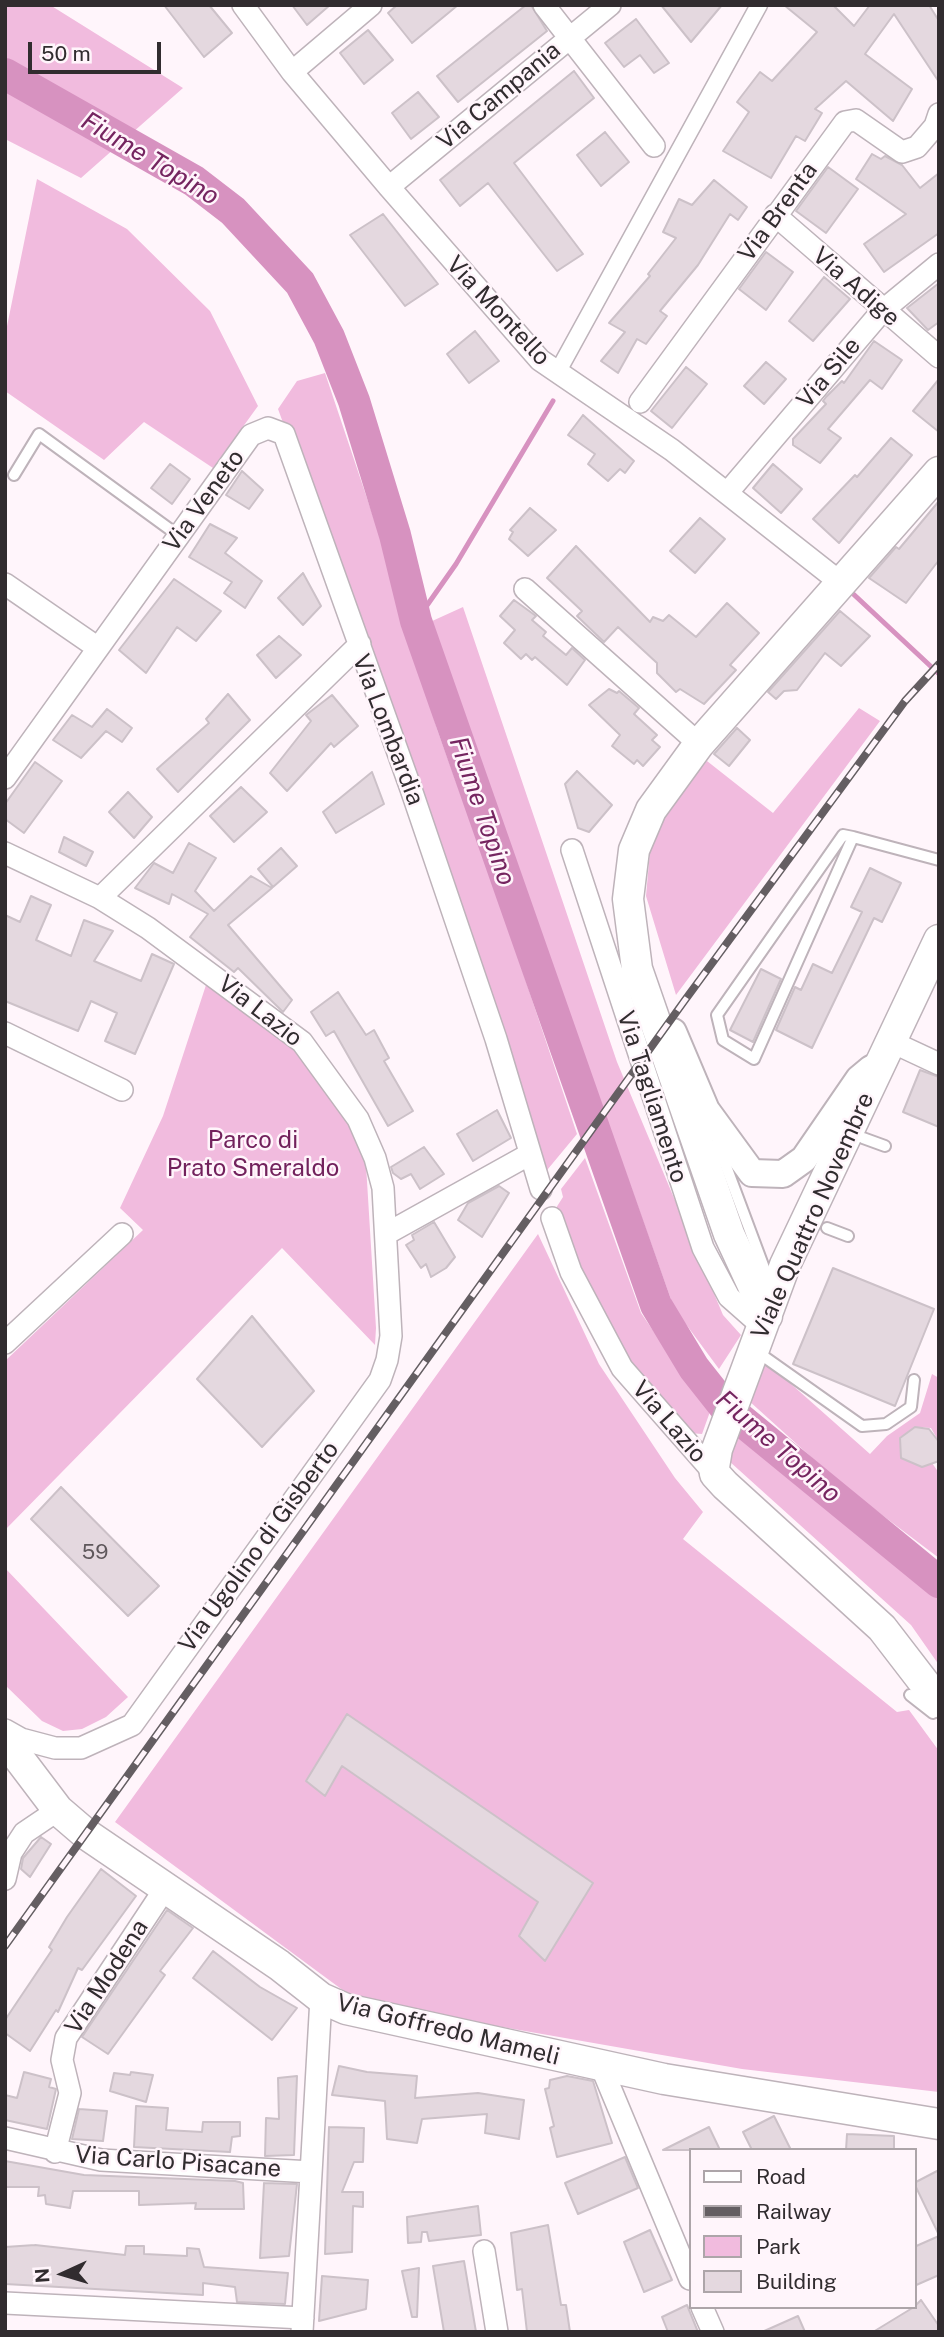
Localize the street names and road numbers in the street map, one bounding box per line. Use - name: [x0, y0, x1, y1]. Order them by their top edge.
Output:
- street label: Via Campania: [432, 36, 566, 156]
- street label: Via Brenta: [732, 157, 824, 267]
- street label: Via Adige: [806, 241, 906, 333]
- street label: Via Montello: [440, 250, 556, 372]
- street label: Via Sile: [791, 332, 867, 414]
- street label: Via Veneto: [157, 444, 251, 558]
- street label: Via Lombardia: [346, 651, 430, 809]
- street label: Via Lazio: [212, 969, 308, 1053]
- street label: Via Tagliamento: [611, 1007, 693, 1187]
- street label: Viale Quattro Novembre: [746, 1088, 880, 1344]
- street label: Via Lazio: [626, 1375, 712, 1469]
- street label: Via Ugolino di Gisberto: [173, 1436, 345, 1658]
- street label: Via Modena: [59, 1914, 155, 2040]
- street label: Via Goffredo Mameli: [334, 1988, 562, 2072]
- street label: Via Carlo Pisacane: [74, 2140, 282, 2184]

